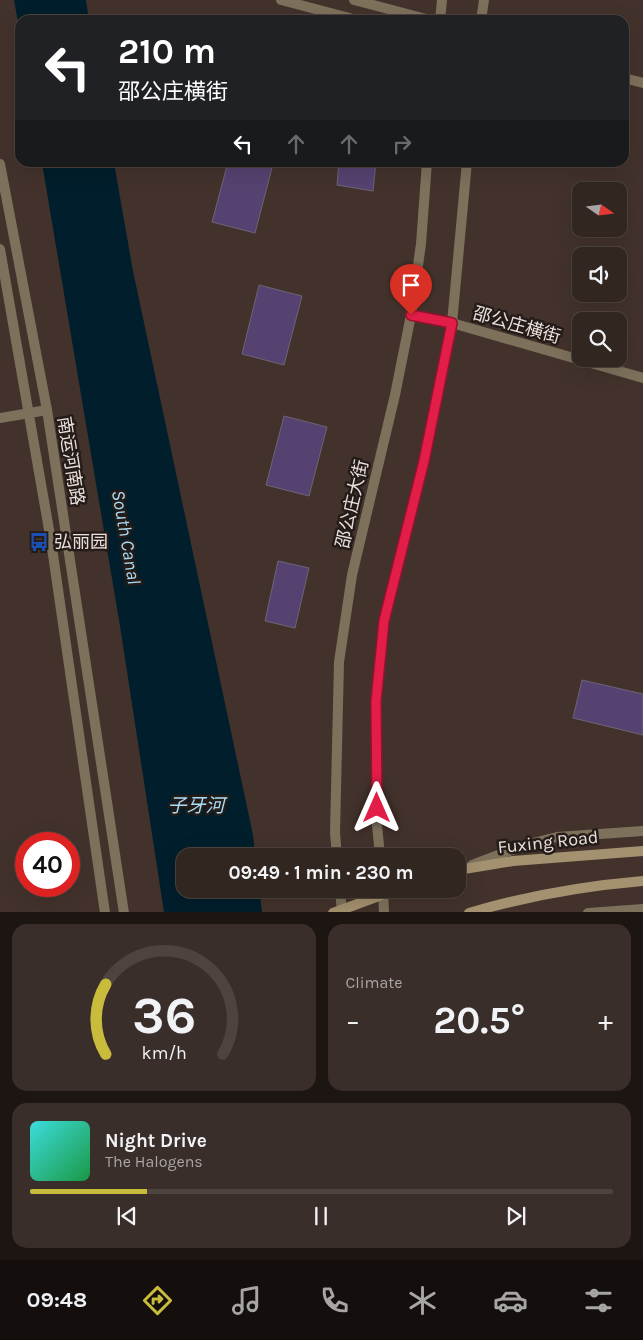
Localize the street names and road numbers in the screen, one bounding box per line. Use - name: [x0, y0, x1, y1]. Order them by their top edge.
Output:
- street label: 邵公庄横街: [471, 302, 563, 348]
- street label: 南运河南路: [53, 415, 89, 507]
- street label: 邵公庄大街: [331, 458, 373, 550]
- street label: Fuxing Road: [497, 826, 599, 858]

